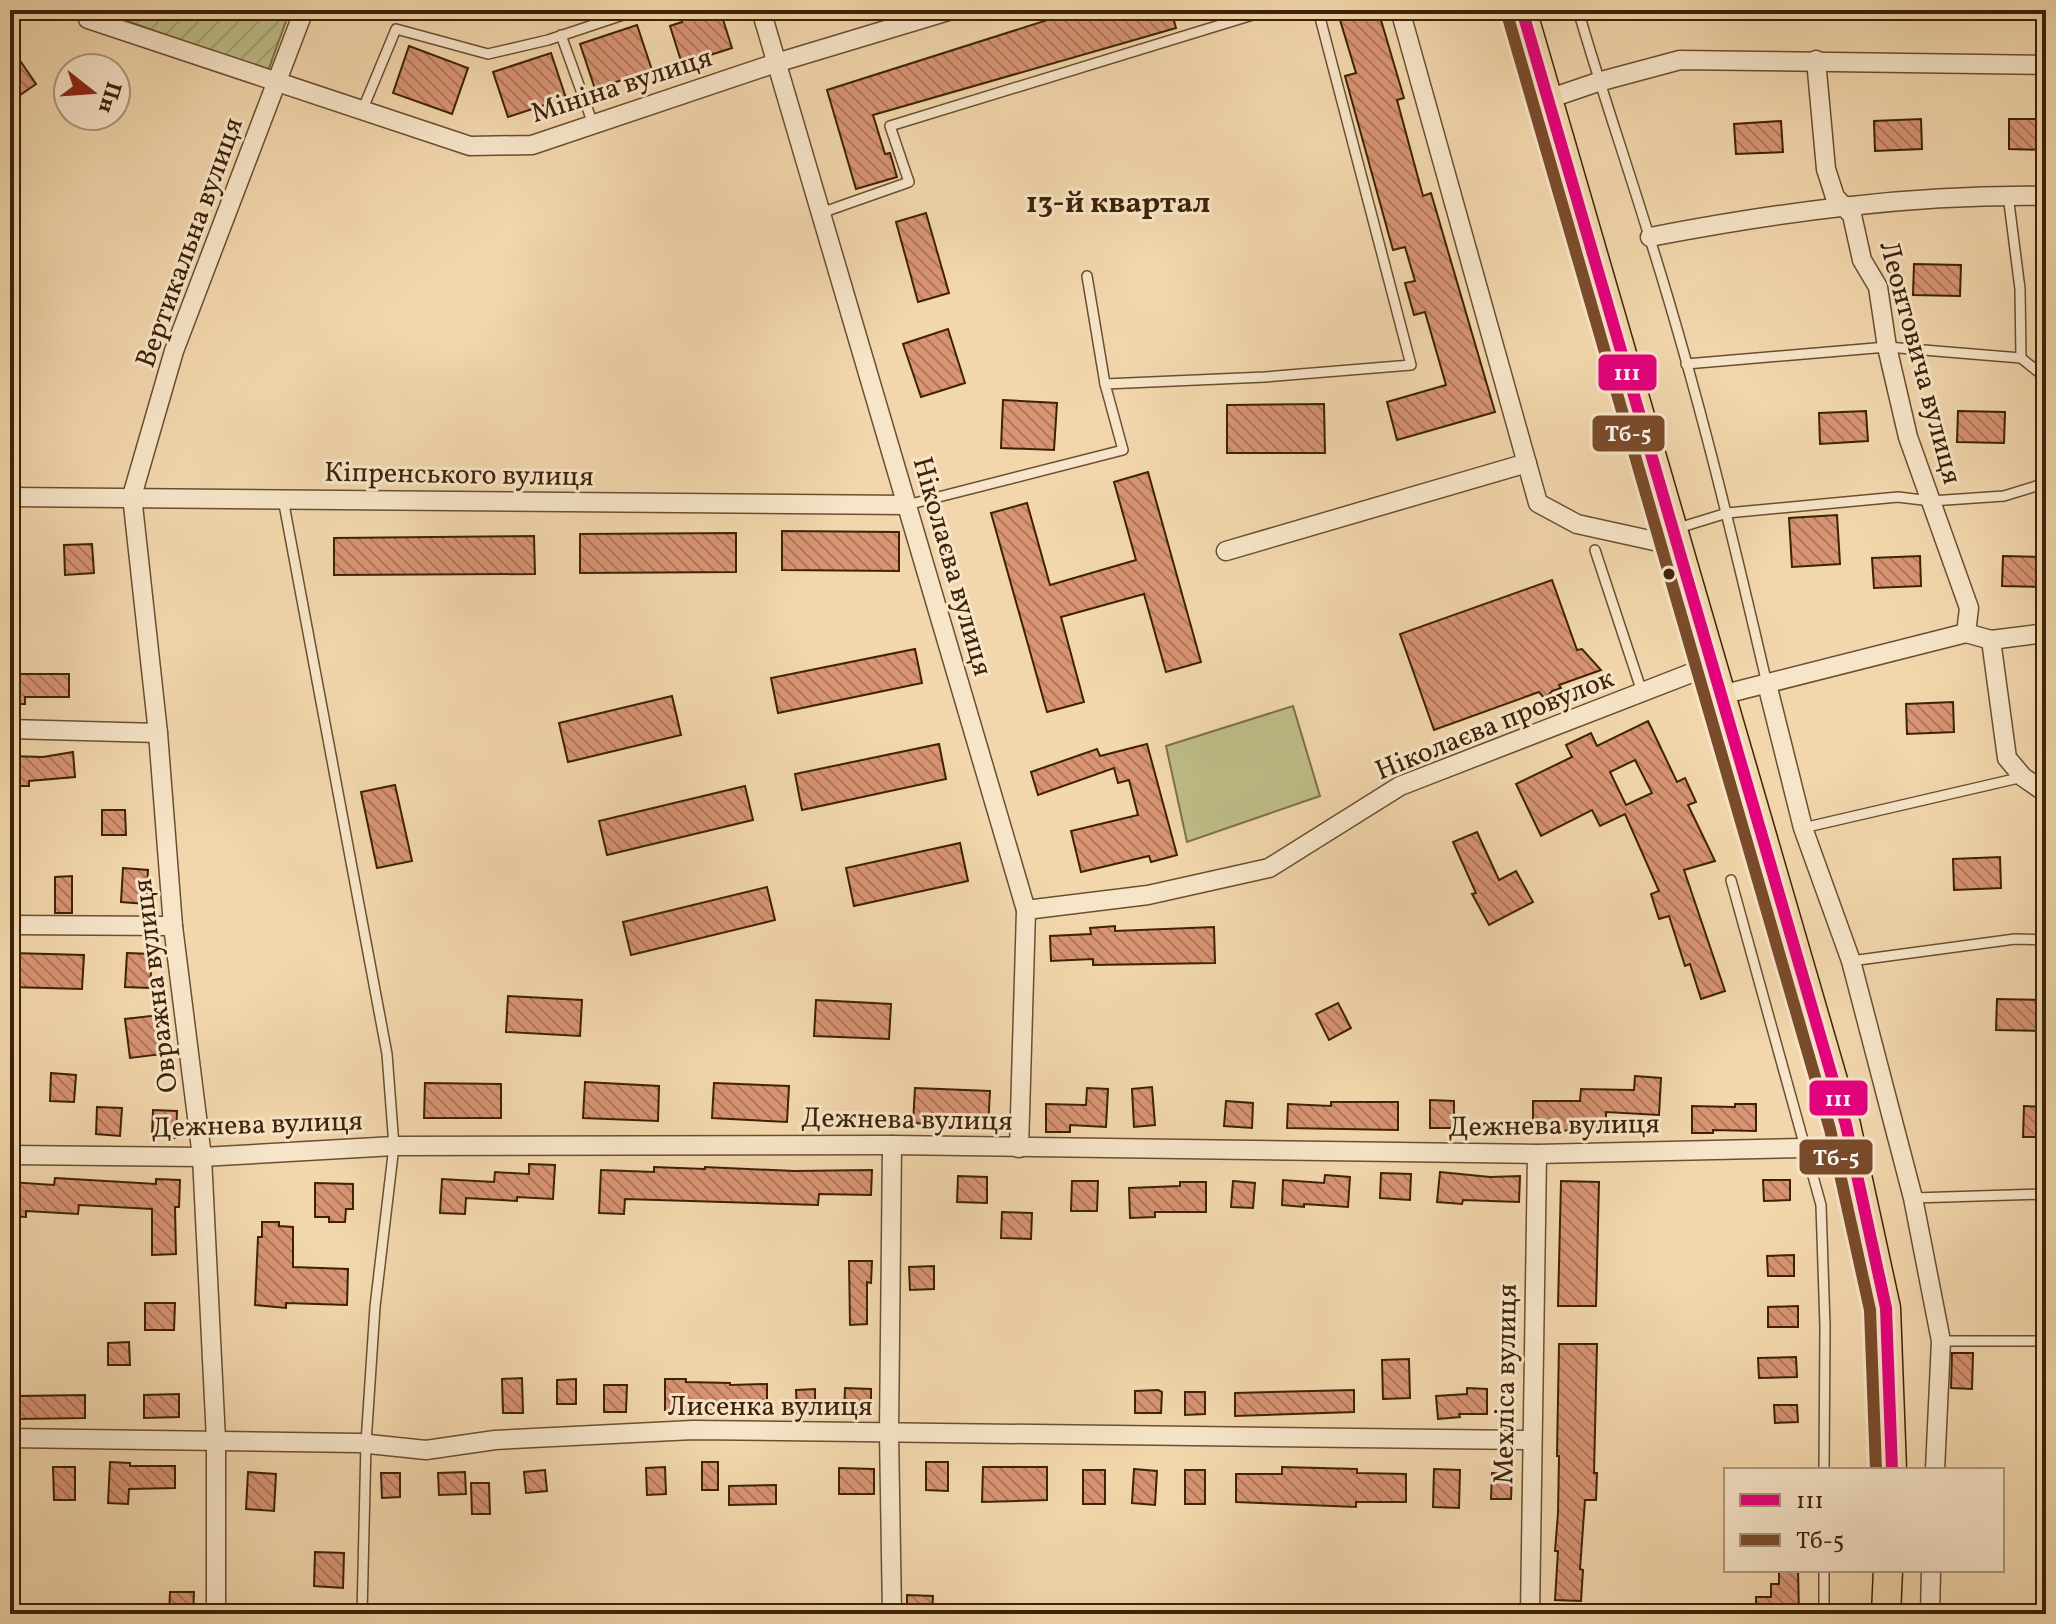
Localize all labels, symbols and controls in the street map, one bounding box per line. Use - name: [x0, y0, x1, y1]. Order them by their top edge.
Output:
- street label: Мініна вулиця: [526, 39, 717, 134]
- north arrow: [52, 52, 132, 132]
- text: Пн: [89, 78, 128, 117]
- street label: Вертикальна вулиця: [127, 112, 254, 373]
- district label: 13-й квартал: [1026, 183, 1210, 225]
- street label: Леонтовича вулиця: [1868, 237, 1971, 489]
- line badge: 111: [1597, 353, 1658, 392]
- text: 111: [1614, 359, 1640, 390]
- line badge: Тб-5: [1591, 414, 1666, 453]
- text: Тб-5: [1605, 420, 1651, 451]
- street label: Ніколаєва вулиця: [902, 453, 1002, 681]
- street label: Кіпренського вулиця: [324, 454, 594, 497]
- unlabelled marker: [1661, 566, 1677, 582]
- street label: Ніколаєва провулок: [1370, 660, 1620, 791]
- street label: Овражна вулиця: [124, 877, 189, 1095]
- line badge: 111: [1808, 1079, 1869, 1117]
- text: 111: [1825, 1085, 1851, 1116]
- street label: Дежнева вулиця: [801, 1099, 1013, 1142]
- street label: Дежнева вулиця: [151, 1102, 363, 1149]
- street label: Дежнева вулиця: [1448, 1105, 1660, 1148]
- line badge: Тб-5: [1798, 1138, 1874, 1176]
- text: Тб-5: [1813, 1144, 1859, 1175]
- street label: Мехліса вулиця: [1485, 1283, 1528, 1485]
- street label: Лисенка вулиця: [668, 1388, 872, 1427]
- legend: [1724, 1468, 2004, 1572]
- text: 111: [1796, 1485, 1824, 1519]
- text: Тб-5: [1796, 1525, 1844, 1559]

